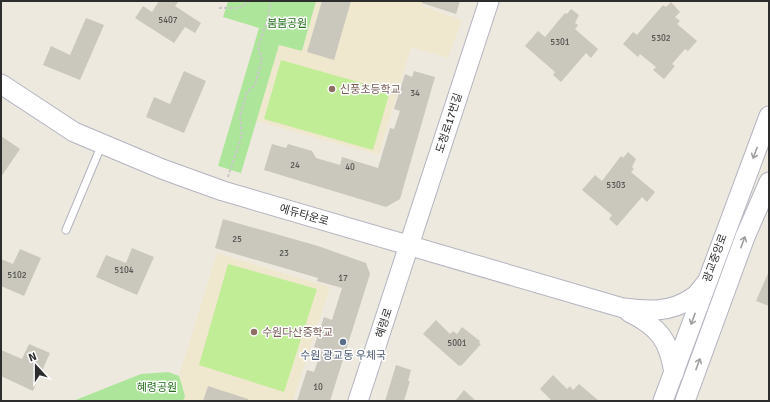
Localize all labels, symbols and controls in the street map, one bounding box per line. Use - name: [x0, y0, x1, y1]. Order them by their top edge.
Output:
- house number: 5407: [158, 15, 178, 26]
- park label: 붐붐공원: [267, 17, 307, 30]
- house number: 5302: [651, 33, 671, 44]
- house number: 5301: [550, 37, 570, 48]
- place label: 신풍초등학교: [340, 83, 401, 96]
- marker: 신풍초등학교: [327, 84, 337, 94]
- house number: 34: [410, 88, 420, 99]
- street label: 도청로17번길: [433, 91, 465, 155]
- one-way arrow: [750, 146, 758, 158]
- house number: 24: [290, 160, 300, 171]
- house number: 40: [345, 162, 355, 173]
- house number: 5303: [606, 180, 626, 191]
- street label: 에듀타운로: [278, 202, 330, 228]
- street label: 광교중앙로: [700, 232, 730, 284]
- house number: 25: [232, 234, 242, 245]
- one-way arrow: [740, 237, 748, 249]
- house number: 23: [279, 248, 289, 259]
- house number: 5104: [114, 265, 134, 276]
- house number: 5102: [7, 270, 27, 281]
- house number: 17: [338, 273, 348, 284]
- street label: 혜령로: [373, 307, 395, 339]
- one-way arrow: [689, 312, 697, 324]
- place label: 수원다산중학교: [262, 326, 333, 339]
- marker: 수원다산중학교: [249, 327, 259, 337]
- marker: 수원 광교동 우체국: [338, 337, 348, 347]
- house number: 5001: [447, 338, 467, 349]
- north arrow: [16, 346, 56, 386]
- place label: 수원 광교동 우체국: [300, 349, 386, 362]
- text: N: [27, 350, 38, 365]
- one-way arrow: [695, 359, 703, 371]
- park label: 혜령공원: [137, 381, 177, 394]
- house number: 10: [313, 382, 323, 393]

